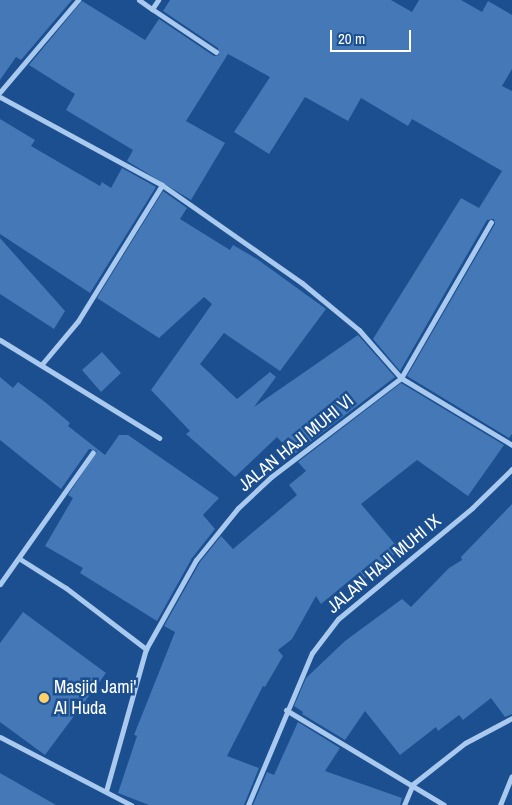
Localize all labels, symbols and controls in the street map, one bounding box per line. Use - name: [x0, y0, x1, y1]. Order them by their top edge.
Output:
- scale bar: [332, 20, 413, 52]
- text: 20 m: [338, 28, 365, 49]
- street label: JALAN HAJI MUHI VI: [234, 390, 358, 496]
- street label: JALAN HAJI MUHI IX: [323, 510, 445, 618]
- place label: Masjid Jami' Al Huda: [54, 677, 136, 720]
- marker: Masjid Jami' Al Huda: [38, 692, 50, 704]

